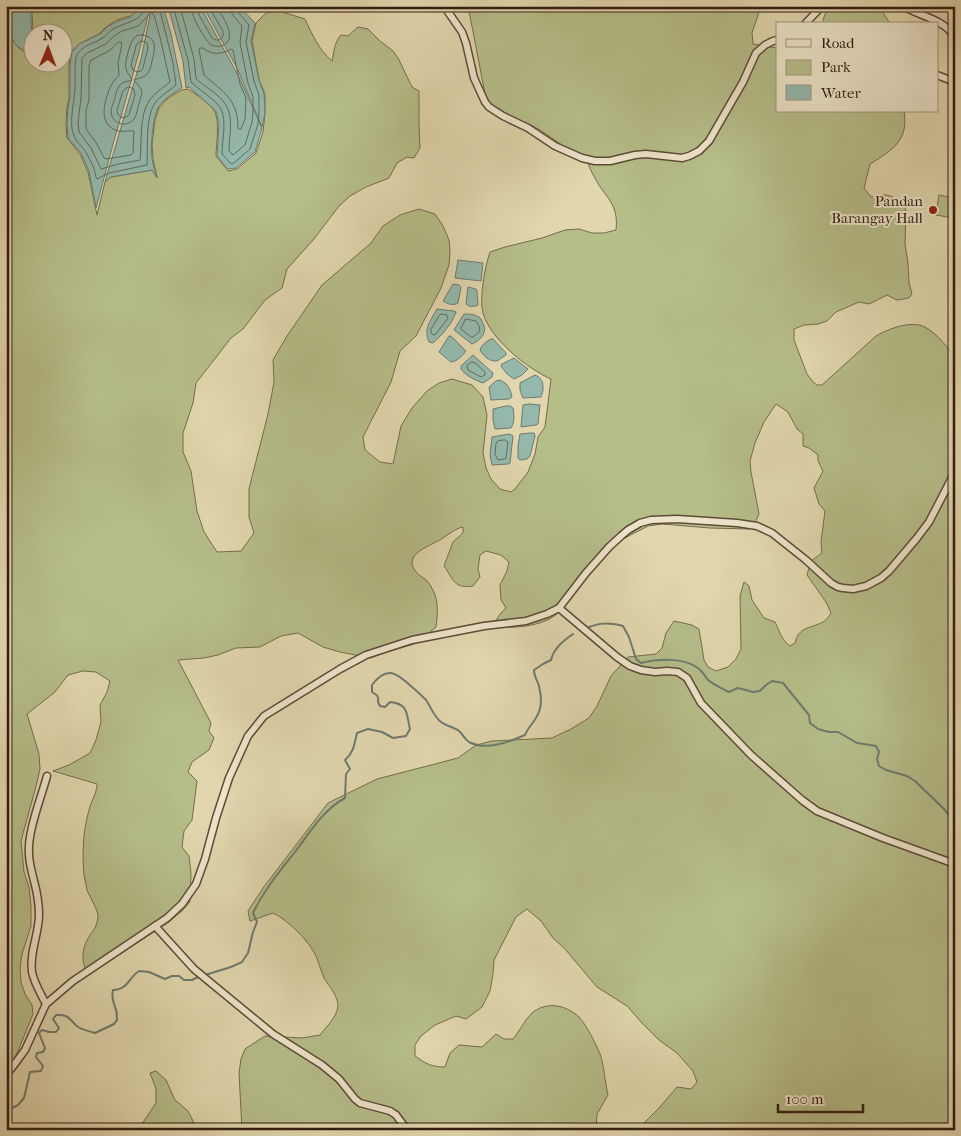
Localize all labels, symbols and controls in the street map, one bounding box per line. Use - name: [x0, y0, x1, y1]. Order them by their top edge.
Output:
- north arrow: [22, 22, 72, 72]
- legend: [776, 22, 938, 112]
- text: N: [43, 27, 54, 44]
- text: Road: [821, 34, 855, 52]
- text: Park: [821, 58, 851, 76]
- text: Water: [820, 84, 861, 102]
- place label: Pandan Barangay Hall: [831, 192, 923, 227]
- marker: Pandan Barangay Hall: [927, 204, 939, 216]
- scale bar: [778, 1081, 864, 1113]
- text: 100 m: [786, 1090, 824, 1108]

